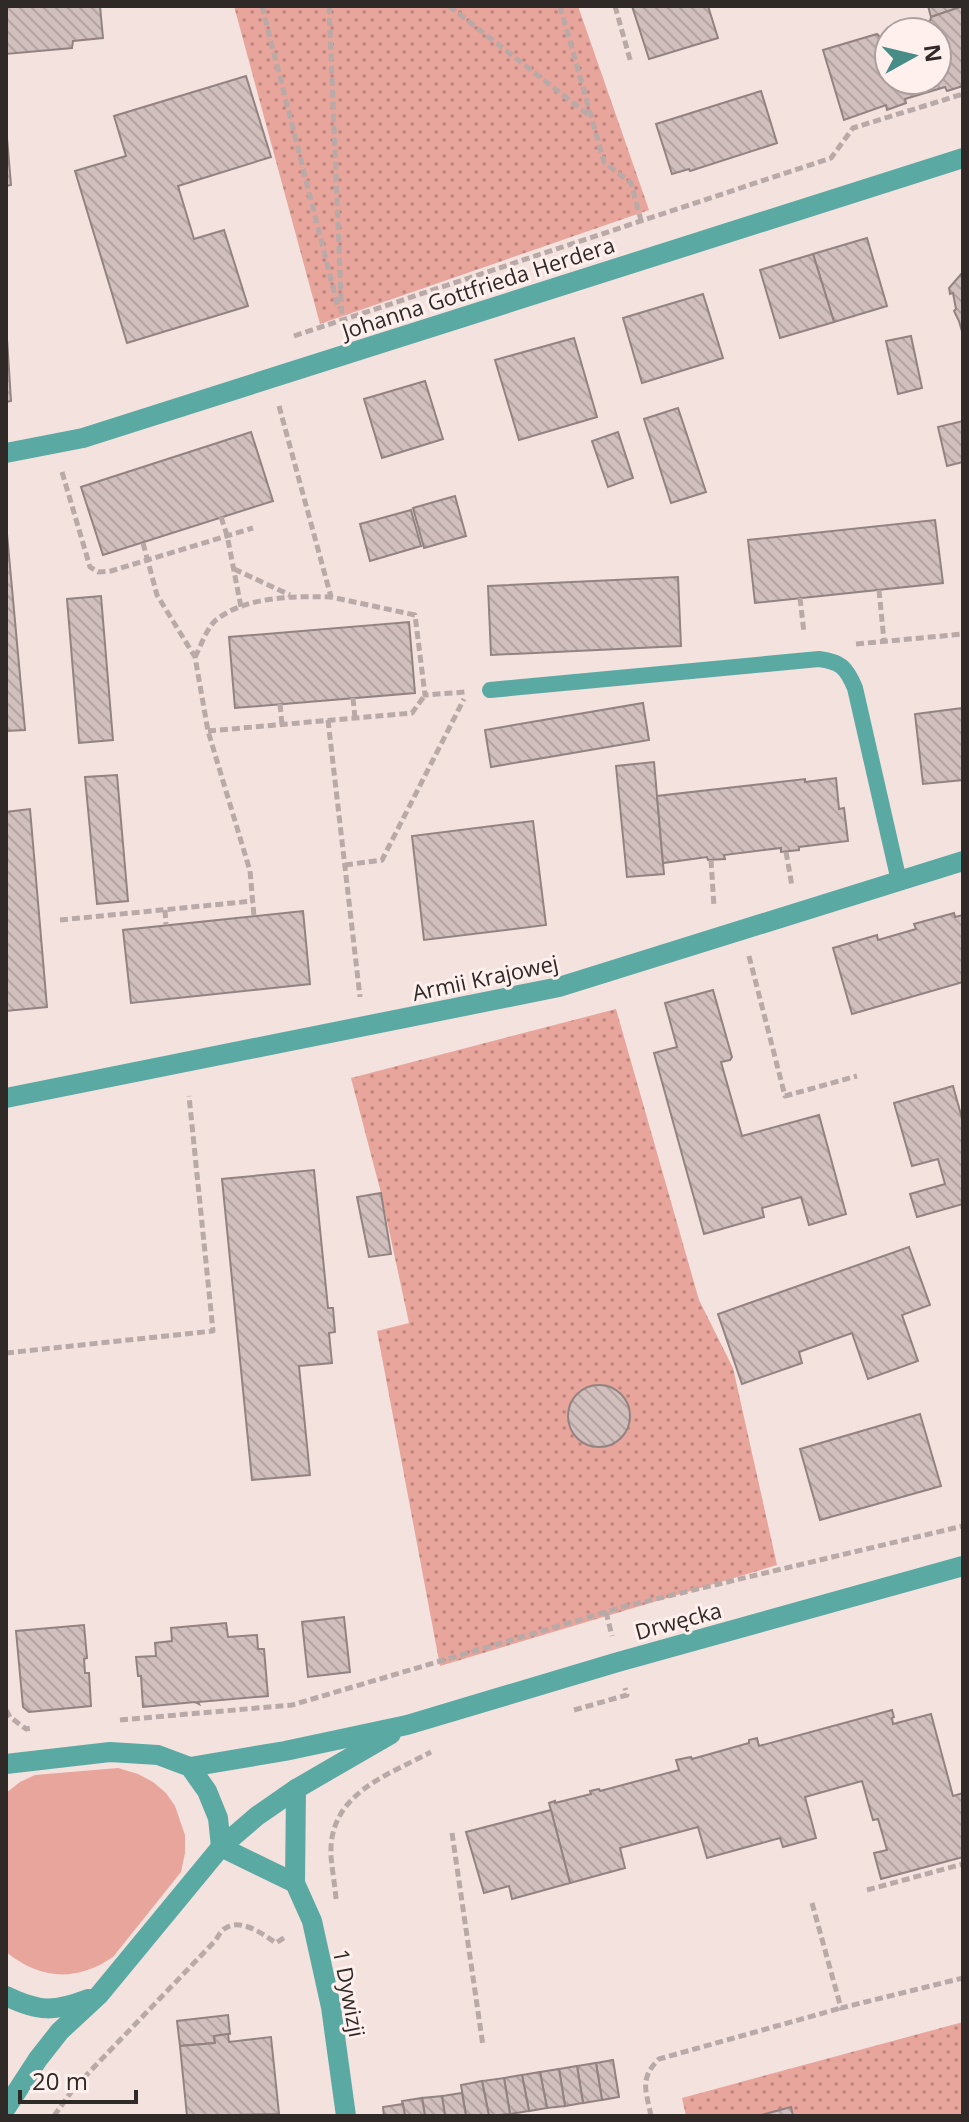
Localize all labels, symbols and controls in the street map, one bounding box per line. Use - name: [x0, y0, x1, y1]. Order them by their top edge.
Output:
- north arrow: [873, 16, 953, 96]
- text: N: [918, 42, 950, 64]
- street label: Johanna Gottfrieda Herdera: [336, 229, 618, 346]
- street label: Armii Krajowej: [409, 947, 561, 1007]
- street label: Drwęcka: [631, 1594, 725, 1646]
- street label: 1 Dywizji: [327, 1946, 373, 2040]
- scale bar: [20, 2054, 136, 2104]
- text: 20 m: [32, 2064, 88, 2097]

